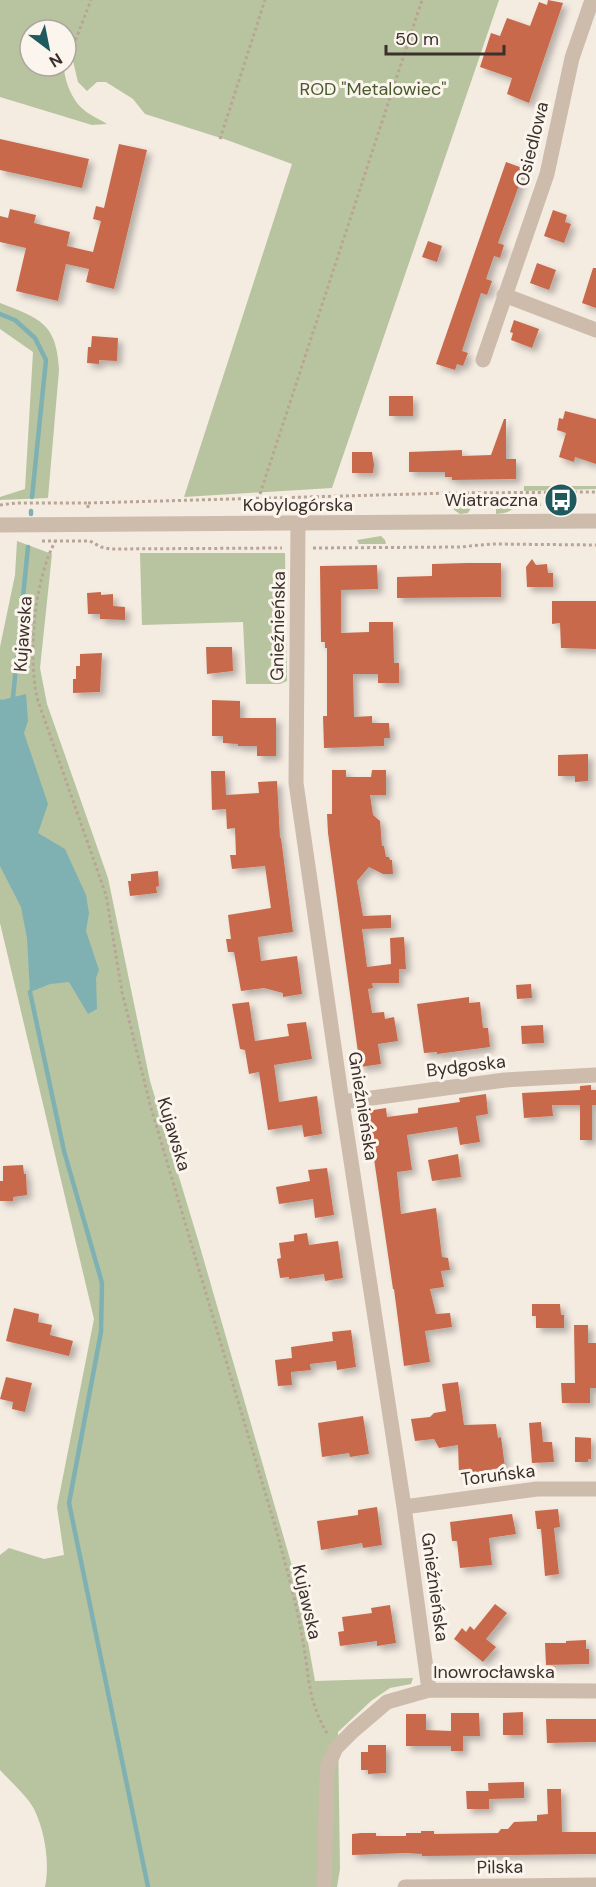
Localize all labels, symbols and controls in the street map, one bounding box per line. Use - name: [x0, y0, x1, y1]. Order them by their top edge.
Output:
- north arrow: [18, 18, 78, 78]
- scale bar: [386, 18, 504, 56]
- text: 50 m: [395, 27, 439, 51]
- text: N: [45, 48, 66, 72]
- park label: ROD "Metalowiec": [299, 77, 447, 101]
- street label: Osiedlowa: [510, 99, 554, 189]
- bus stop icon: Wiatraczna: [543, 482, 579, 518]
- place label: Wiatraczna: [445, 488, 538, 512]
- street label: Kobylogórska: [243, 493, 353, 517]
- street label: Gnieźnieńska: [265, 571, 291, 681]
- street label: Kujawska: [8, 595, 38, 673]
- street label: Bydgoska: [425, 1049, 507, 1083]
- street label: Gnieźnieńska: [343, 1050, 383, 1162]
- street label: Kujawska: [151, 1094, 197, 1174]
- street label: Toruńska: [460, 1459, 536, 1491]
- street label: Gnieźnieńska: [415, 1531, 455, 1643]
- street label: Kujawska: [287, 1562, 327, 1642]
- street label: Inowrocławska: [433, 1660, 555, 1684]
- street label: Pilska: [476, 1855, 524, 1879]

